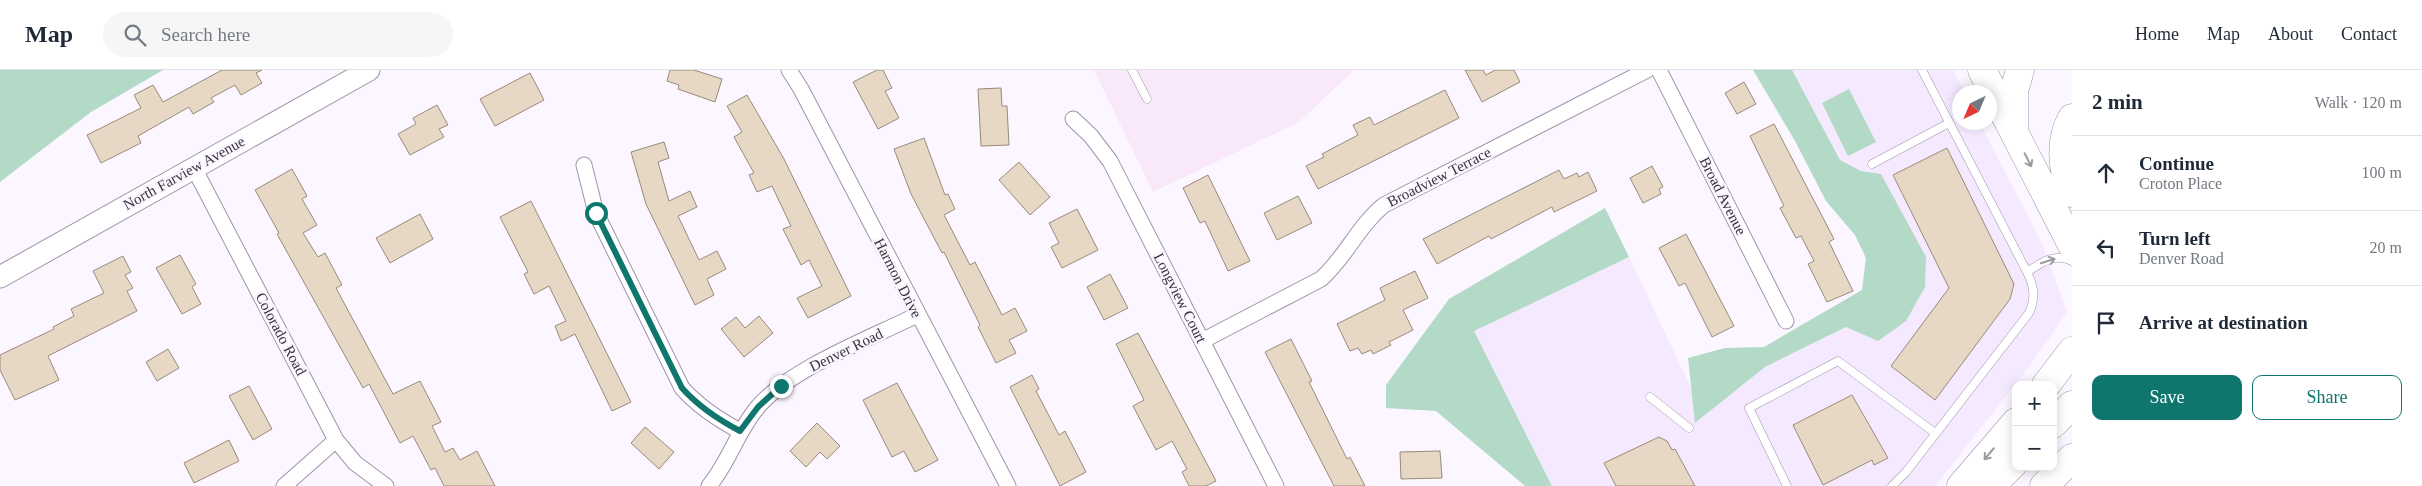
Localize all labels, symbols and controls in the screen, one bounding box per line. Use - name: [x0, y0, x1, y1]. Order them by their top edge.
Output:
- search box: [103, 12, 453, 57]
- text: Map: [25, 21, 73, 47]
- icon: search: [121, 21, 149, 49]
- text: Search here: [161, 24, 250, 45]
- text: Home: [2135, 24, 2179, 44]
- text: Map: [2207, 24, 2240, 44]
- text: About: [2268, 24, 2313, 44]
- text: Contact: [2341, 24, 2397, 44]
- north arrow: [1952, 85, 1997, 130]
- text: 2 min: [2092, 90, 2143, 114]
- text: Walk · 120 m: [2315, 94, 2402, 111]
- street label: North Farview Avenue: [120, 133, 248, 213]
- street label: Broadview Terrace: [1385, 144, 1494, 210]
- one-way arrow: [2024, 152, 2033, 167]
- text: Continue: [2139, 153, 2214, 174]
- street label: Broad Avenue: [1697, 154, 1750, 238]
- icon: ahead: [2092, 159, 2120, 187]
- text: 100 m: [2362, 164, 2402, 181]
- text: Croton Place: [2139, 175, 2222, 192]
- route start: [585, 202, 608, 225]
- text: Turn left: [2139, 228, 2211, 249]
- icon: left: [2092, 234, 2120, 262]
- street label: Harmon Drive: [871, 236, 925, 321]
- text: 20 m: [2370, 239, 2402, 256]
- street label: Longview Court: [1150, 250, 1210, 346]
- text: Denver Road: [2139, 250, 2224, 267]
- one-way arrow: [2040, 255, 2056, 265]
- street label: Colorado Road: [253, 290, 310, 378]
- icon: arrive: [2092, 309, 2120, 337]
- text: Arrive at destination: [2139, 312, 2308, 333]
- street label: Denver Road: [807, 325, 886, 375]
- route end: [770, 375, 793, 398]
- button: Save: [2092, 375, 2242, 420]
- button: Share: [2252, 375, 2402, 420]
- map controls: [2012, 381, 2057, 471]
- button: +: [2012, 381, 2057, 426]
- button: −: [2012, 426, 2057, 471]
- one-way arrow: [1983, 448, 1995, 461]

